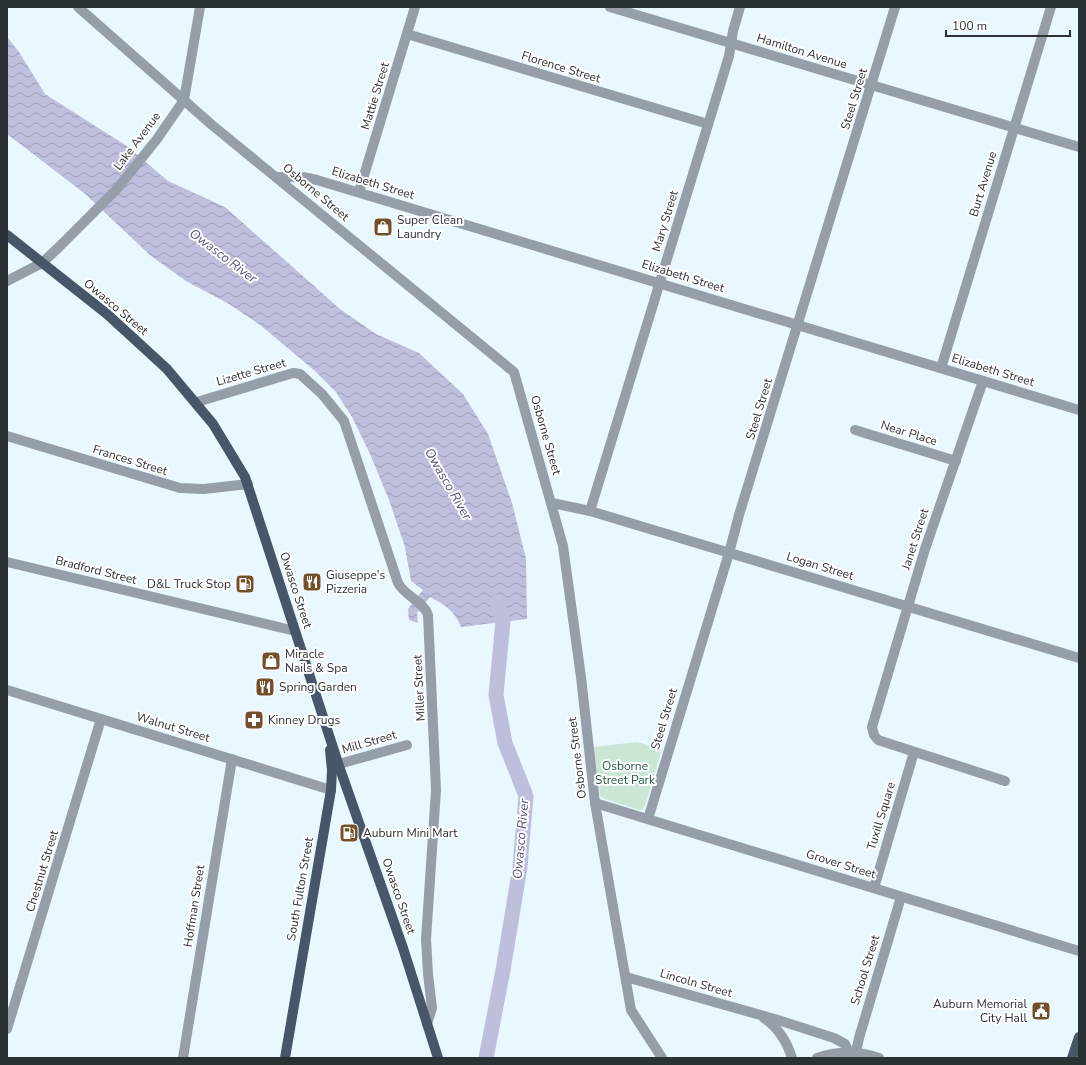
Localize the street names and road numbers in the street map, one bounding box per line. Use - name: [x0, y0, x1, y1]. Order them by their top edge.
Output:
- street label: Hamilton Avenue: [755, 30, 849, 72]
- street label: Florence Street: [520, 47, 603, 87]
- street label: Mattie Street: [357, 59, 393, 132]
- street label: Steel Street: [837, 65, 871, 132]
- street label: Lake Avenue: [110, 109, 164, 173]
- street label: Burt Avenue: [965, 149, 1001, 219]
- street label: Osborne Street: [279, 160, 353, 225]
- street label: Elizabeth Street: [330, 163, 417, 203]
- street label: Mary Street: [648, 188, 682, 254]
- street label: Elizabeth Street: [640, 256, 727, 296]
- street label: Owasco Street: [81, 275, 152, 339]
- street label: Elizabeth Street: [950, 350, 1037, 390]
- street label: Lizette Street: [214, 354, 288, 390]
- street label: Steel Street: [742, 375, 776, 442]
- street label: Osborne Street: [527, 393, 565, 477]
- street label: Near Place: [879, 417, 939, 449]
- street label: Frances Street: [91, 441, 170, 479]
- street label: Janet Street: [897, 506, 933, 573]
- street label: Logan Street: [785, 548, 856, 584]
- street label: Owasco Street: [276, 550, 316, 631]
- street label: Bradford Street: [54, 552, 139, 588]
- street label: Miller Street: [409, 654, 429, 722]
- street label: Steel Street: [647, 685, 681, 752]
- street label: Walnut Street: [134, 708, 212, 746]
- street label: Osborne Street: [564, 716, 590, 800]
- street label: Mill Street: [340, 726, 399, 757]
- street label: Tuxill Square: [863, 780, 899, 852]
- street label: Chestnut Street: [22, 827, 62, 914]
- street label: South Fulton Street: [283, 835, 317, 942]
- street label: Grover Street: [804, 846, 879, 882]
- street label: Owasco Street: [379, 856, 420, 937]
- street label: Hoffman Street: [180, 863, 209, 948]
- street label: School Street: [847, 932, 883, 1007]
- street label: Lincoln Street: [658, 965, 735, 1001]

